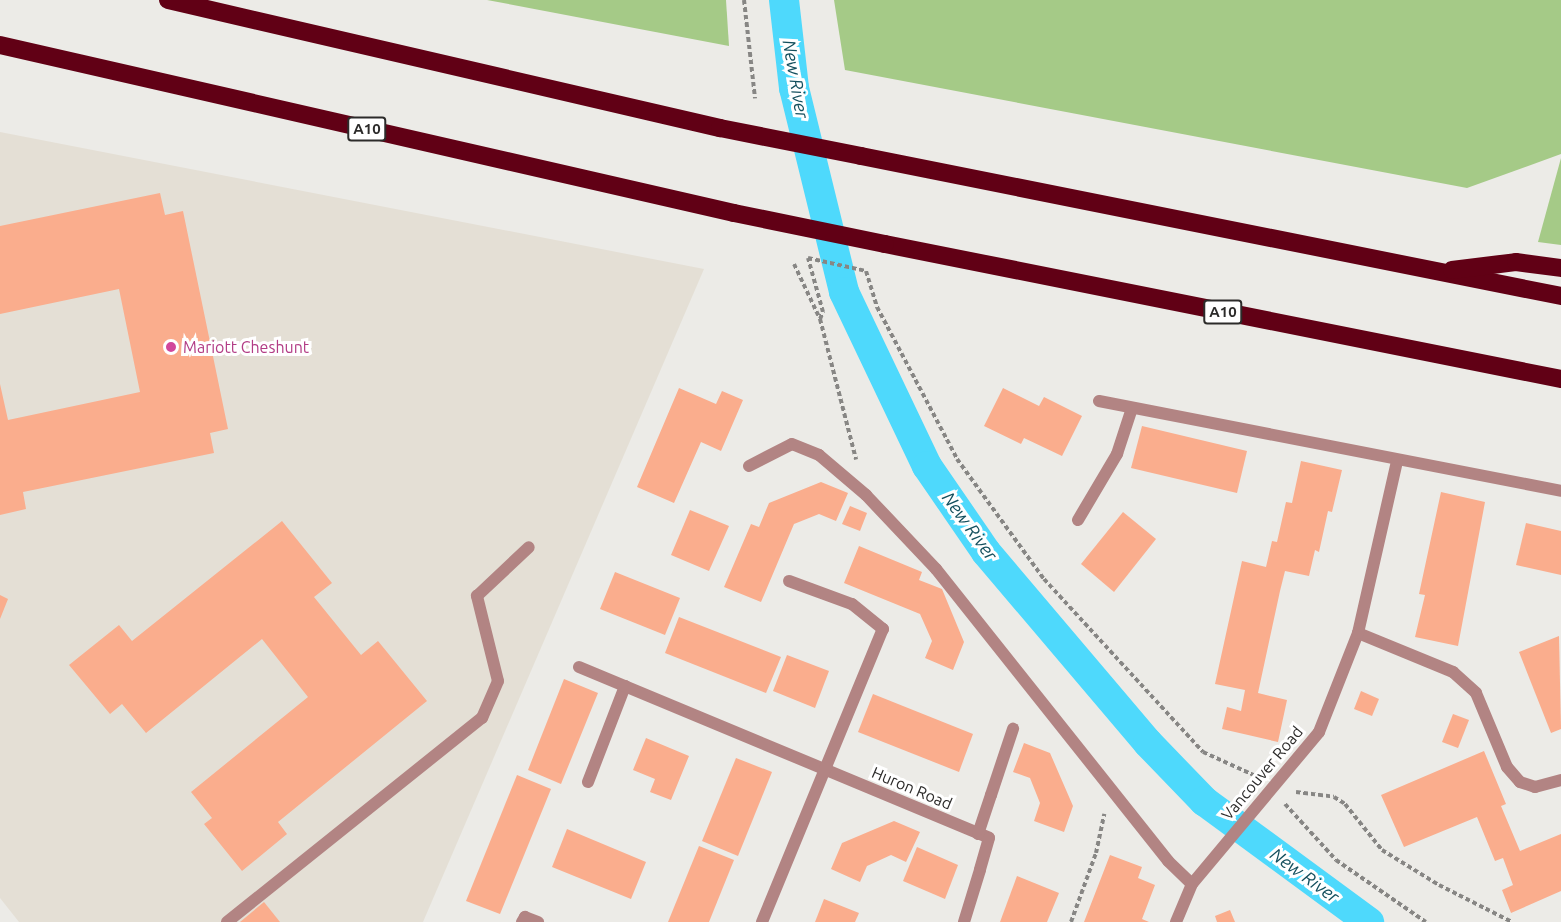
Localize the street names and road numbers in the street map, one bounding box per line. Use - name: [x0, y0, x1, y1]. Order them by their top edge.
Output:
- road number: A10: [346, 117, 388, 141]
- road number: A10: [1202, 300, 1244, 324]
- street label: Vancouver Road: [1217, 722, 1307, 824]
- street label: Huron Road: [869, 762, 955, 814]

